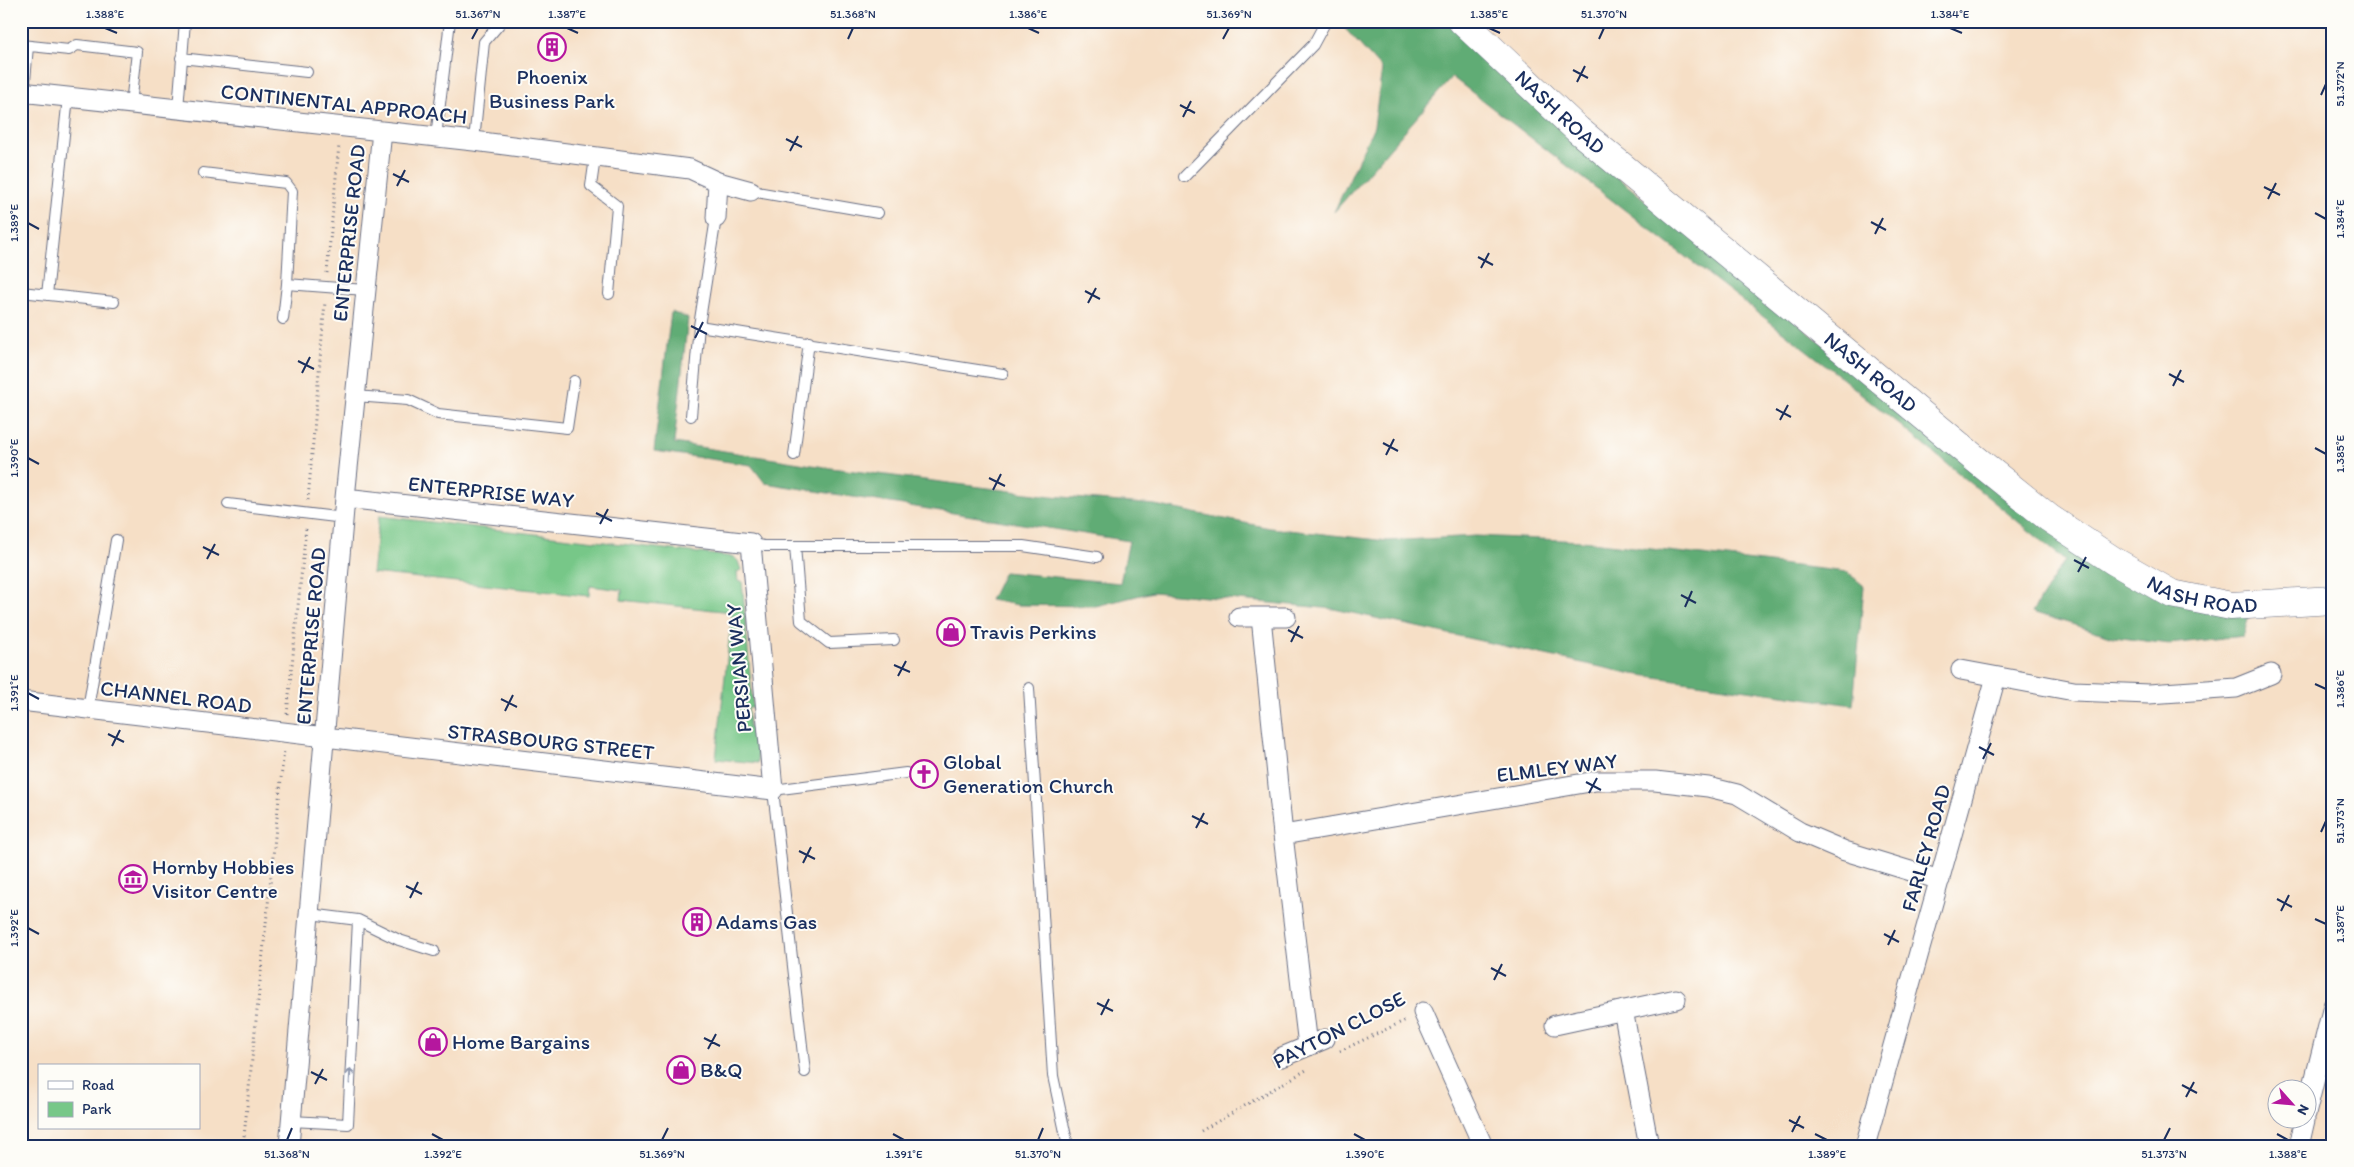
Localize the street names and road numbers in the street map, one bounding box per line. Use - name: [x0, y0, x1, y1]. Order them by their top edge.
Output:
- street label: NASH ROAD: [1510, 64, 1611, 159]
- street label: CONTINENTAL APPROACH: [220, 78, 469, 129]
- street label: ENTERPRISE ROAD: [327, 143, 370, 323]
- street label: NASH ROAD: [1819, 326, 1923, 418]
- street label: ENTERPRISE WAY: [407, 470, 575, 513]
- street label: ENTERPRISE ROAD: [290, 546, 331, 726]
- street label: NASH ROAD: [2143, 569, 2258, 618]
- street label: PERSIAN WAY: [720, 602, 757, 734]
- street label: CHANNEL ROAD: [99, 675, 253, 718]
- street label: STRASBOURG STREET: [446, 718, 656, 765]
- street label: ELMLEY WAY: [1495, 748, 1619, 787]
- street label: FARLEY ROAD: [1895, 781, 1956, 914]
- street label: PAYTON CLOSE: [1268, 985, 1409, 1074]

